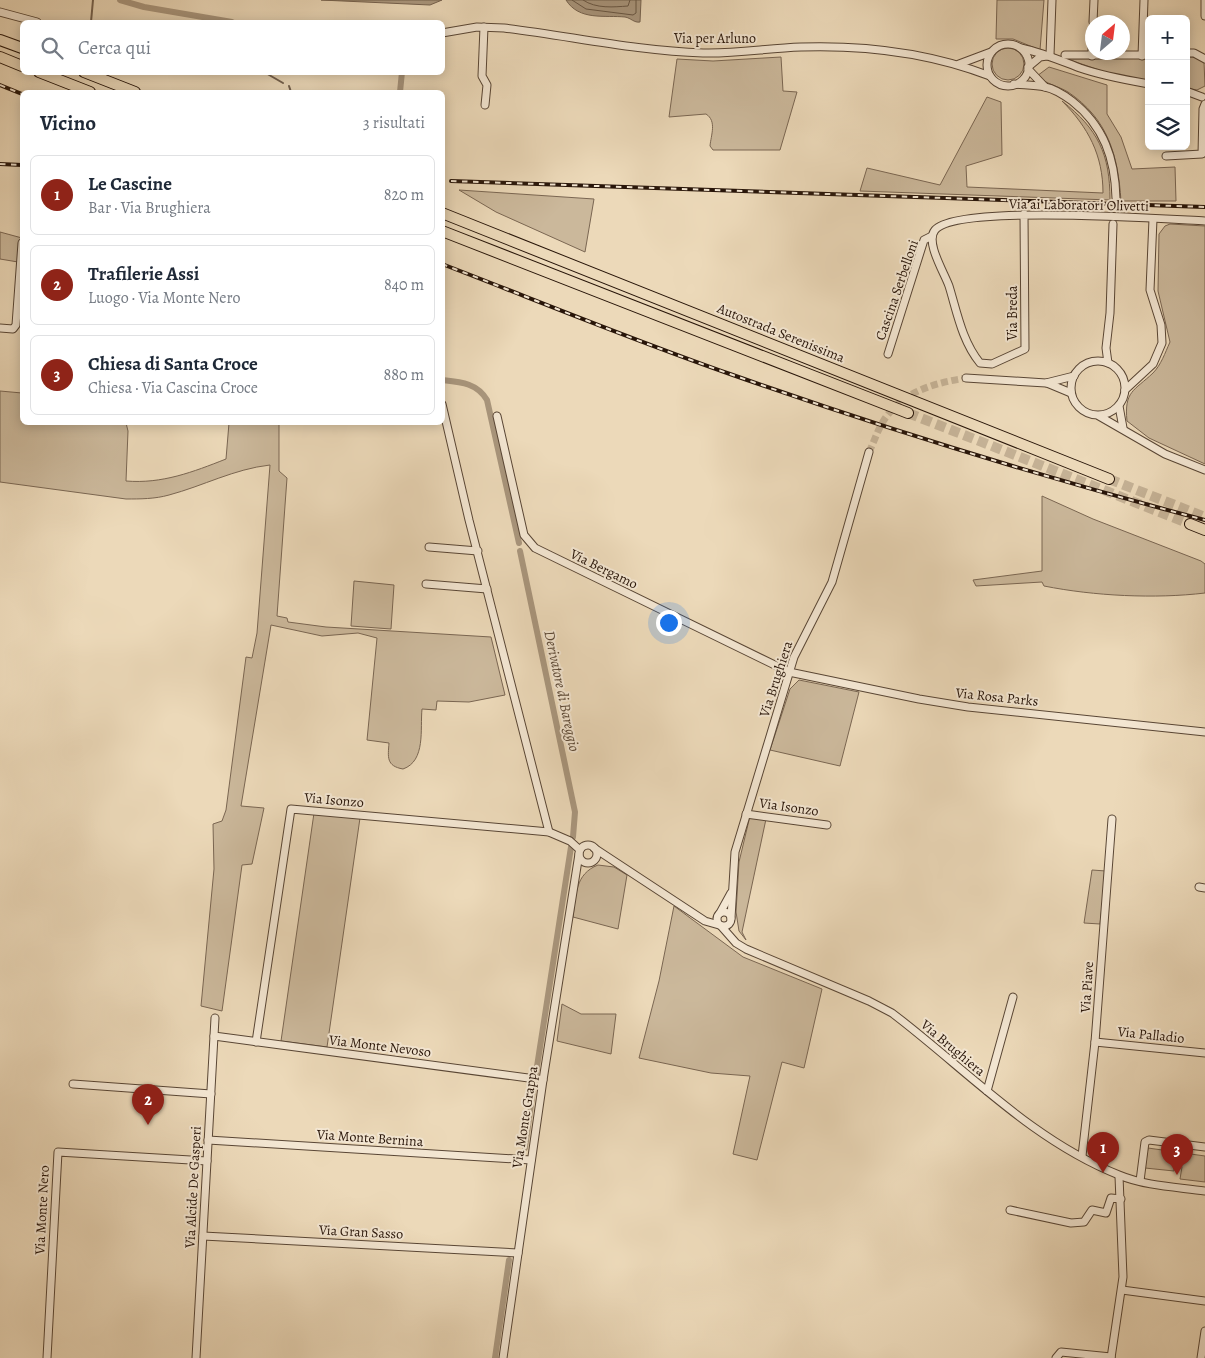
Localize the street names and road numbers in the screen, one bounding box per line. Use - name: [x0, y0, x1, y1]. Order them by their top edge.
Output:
- street label: Via per Arluno: [673, 29, 756, 48]
- street label: Via ai Laboratori Olivetti: [1008, 194, 1149, 216]
- street label: Cascina Serbelloni: [871, 237, 923, 343]
- street label: Via Breda: [1003, 285, 1022, 341]
- street label: Autostrada Serenissima: [714, 298, 848, 367]
- street label: Via Bergamo: [566, 544, 641, 594]
- street label: Via Brughiera: [754, 638, 797, 720]
- street label: Via Rosa Parks: [954, 683, 1039, 711]
- street label: Via Isonzo: [302, 788, 365, 812]
- street label: Via Isonzo: [757, 793, 820, 821]
- street label: Via Piave: [1076, 961, 1098, 1014]
- street label: Via Brughiera: [916, 1015, 990, 1081]
- street label: Via Palladio: [1116, 1022, 1185, 1048]
- street label: Via Monte Nevoso: [327, 1030, 432, 1062]
- street label: Via Monte Grappa: [507, 1064, 543, 1170]
- street label: Via Alcide De Gasperi: [180, 1125, 206, 1250]
- street label: Via Monte Bernina: [315, 1125, 424, 1151]
- street label: Via Monte Nero: [30, 1165, 54, 1256]
- street label: Via Gran Sasso: [317, 1220, 404, 1244]

